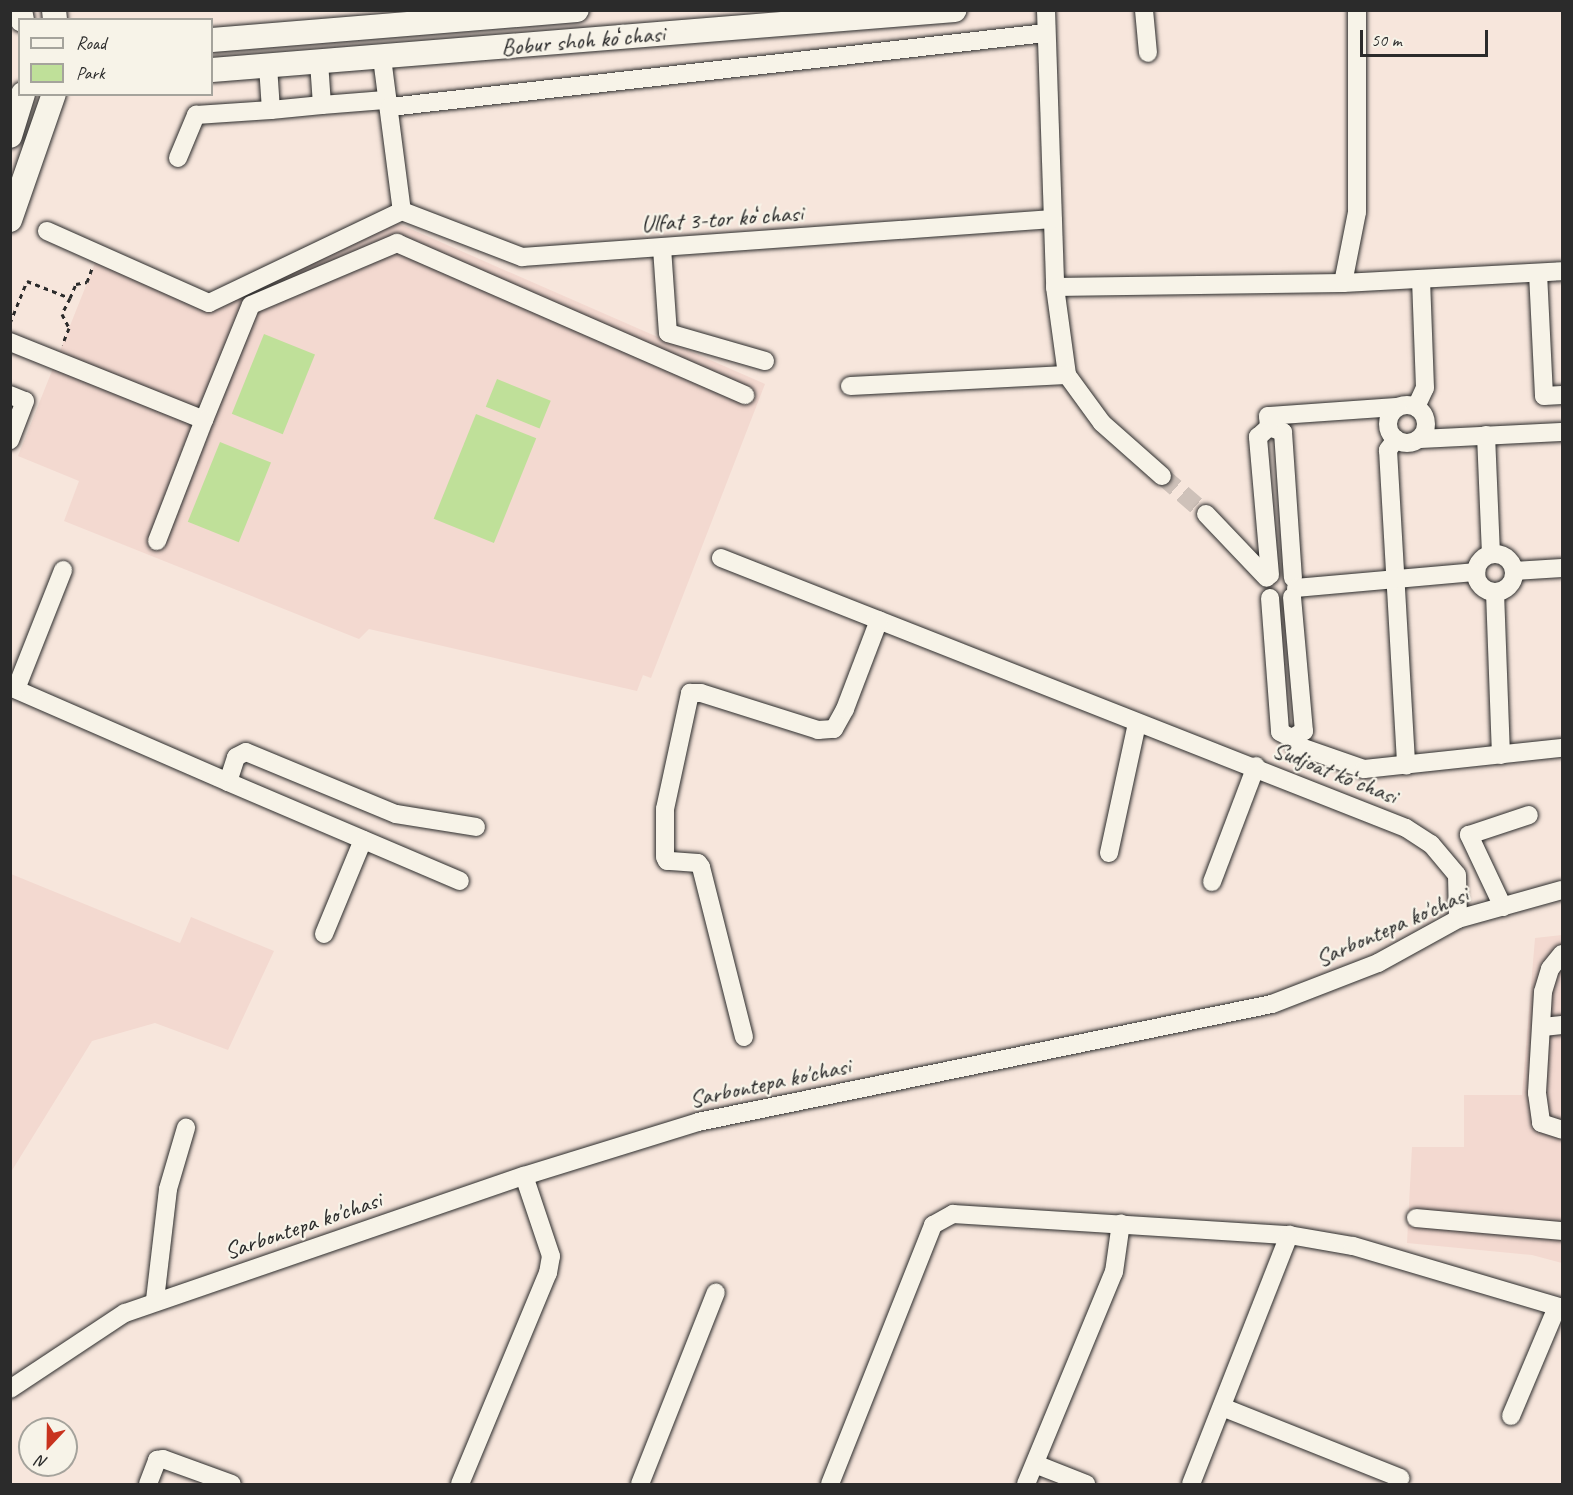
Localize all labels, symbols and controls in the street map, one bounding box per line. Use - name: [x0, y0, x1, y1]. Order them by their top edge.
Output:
- legend: [18, 18, 213, 96]
- scale bar: [1363, 18, 1490, 56]
- street label: Bobur shoh koʻchasi: [500, 19, 666, 63]
- text: 50 m: [1371, 29, 1402, 51]
- text: Road: [76, 32, 106, 54]
- text: Park: [76, 62, 105, 84]
- street label: Ulfat 3-tor koʻchasi: [640, 199, 804, 239]
- street label: Sudjoat koʻchasi: [1268, 735, 1402, 811]
- street label: Sarbontepa ko'chasi: [1311, 880, 1473, 974]
- street label: Sarbontepa ko'chasi: [687, 1052, 853, 1114]
- street label: Sarbontepa ko'chasi: [221, 1186, 385, 1266]
- north arrow: [18, 1417, 78, 1477]
- text: N: [34, 1451, 50, 1473]

